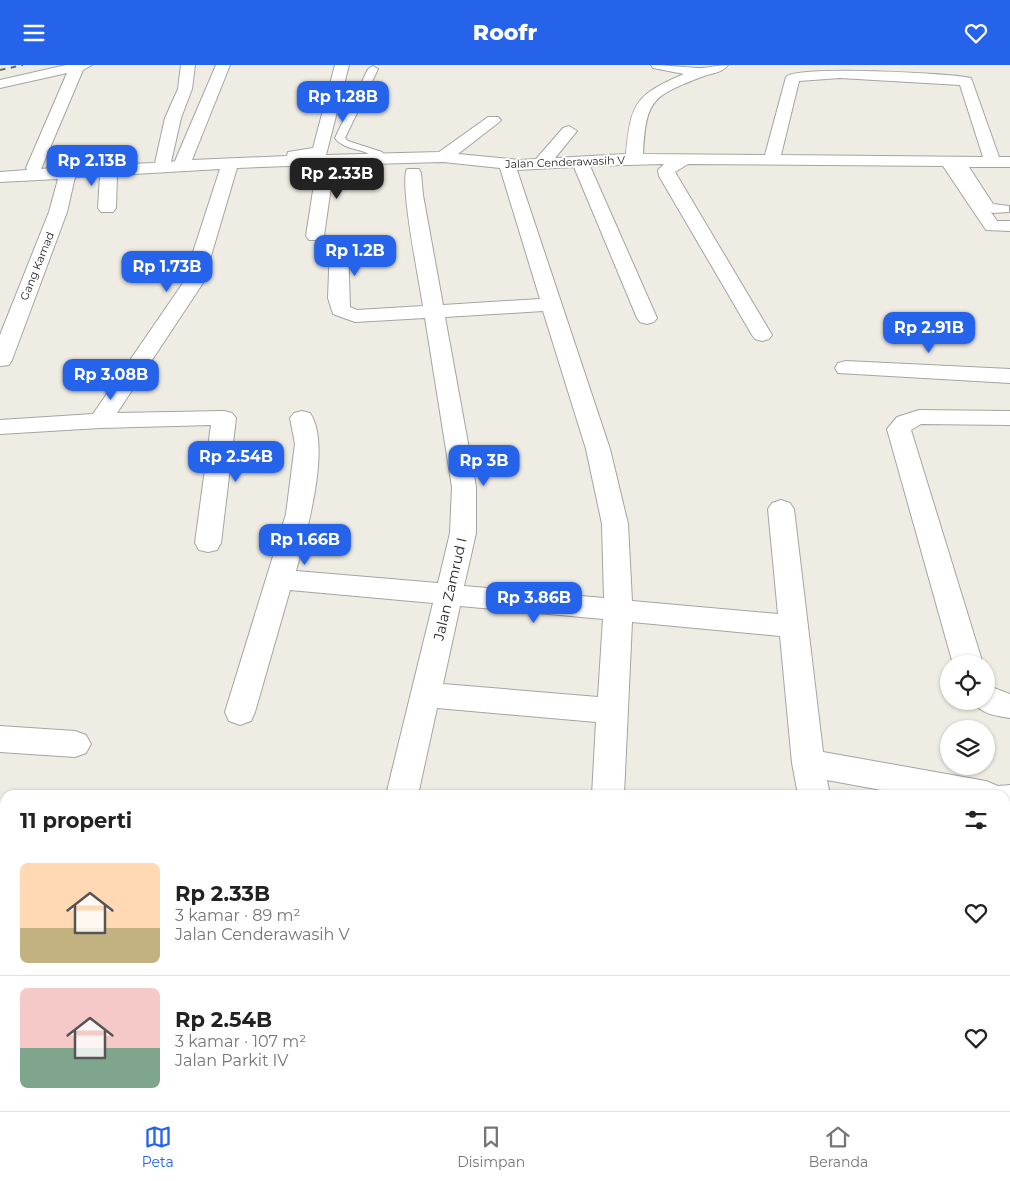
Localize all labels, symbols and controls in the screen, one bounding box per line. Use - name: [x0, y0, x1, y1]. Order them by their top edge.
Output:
- icon: menu: [20, 19, 48, 47]
- text: Roofr: [473, 19, 537, 46]
- icon: heart: [962, 19, 990, 47]
- pin: Rp 1.28B: [291, 80, 395, 123]
- text: Rp 1.28B: [308, 87, 378, 106]
- pin: Rp 2.13B: [40, 145, 144, 187]
- text: Rp 2.13B: [58, 151, 126, 170]
- street label: Jalan Cenderawasih V: [504, 153, 626, 171]
- pin: Rp 2.33B: [285, 157, 389, 200]
- text: Rp 2.33B: [301, 164, 373, 183]
- street label: Gang Kamad: [17, 230, 57, 302]
- pin: Rp 1.2B: [309, 235, 401, 277]
- text: Rp 1.2B: [325, 241, 385, 260]
- pin: Rp 1.73B: [115, 251, 219, 293]
- text: Rp 1.73B: [132, 257, 202, 276]
- pin: Rp 2.91B: [877, 311, 981, 354]
- text: Rp 2.91B: [894, 318, 964, 337]
- pin: Rp 3.08B: [59, 359, 163, 401]
- text: Rp 3.08B: [74, 365, 148, 384]
- pin: Rp 2.54B: [184, 441, 288, 483]
- pin: Rp 3B: [449, 445, 519, 487]
- text: Rp 2.54B: [199, 447, 273, 466]
- text: Rp 3B: [459, 451, 509, 470]
- pin: Rp 1.66B: [253, 523, 357, 566]
- text: Rp 1.66B: [270, 530, 340, 549]
- street label: Jalan Zamrud I: [429, 536, 471, 643]
- pin: Rp 3.86B: [482, 581, 586, 624]
- text: Rp 3.86B: [497, 588, 571, 607]
- map controls: [940, 655, 995, 775]
- button: locate: [940, 655, 995, 710]
- button: layers: [940, 720, 995, 775]
- icon: filters: [962, 806, 990, 834]
- text: 11 properti: [20, 808, 132, 833]
- text: Rp 2.33B: [175, 881, 270, 906]
- icon: home: [60, 883, 120, 943]
- icon: heart: [962, 899, 990, 927]
- text: 3 kamar · 89 m²: [175, 906, 300, 925]
- text: Jalan Cenderawasih V: [175, 925, 350, 944]
- text: Rp 2.54B: [175, 1007, 272, 1032]
- icon: home: [60, 1008, 120, 1068]
- icon: heart: [962, 1024, 990, 1052]
- text: 3 kamar · 107 m²: [175, 1032, 306, 1051]
- text: Jalan Parkit IV: [175, 1051, 288, 1070]
- tab: Peta: [142, 1123, 174, 1171]
- tab: Disimpan: [457, 1123, 525, 1171]
- tab: Beranda: [809, 1123, 868, 1171]

